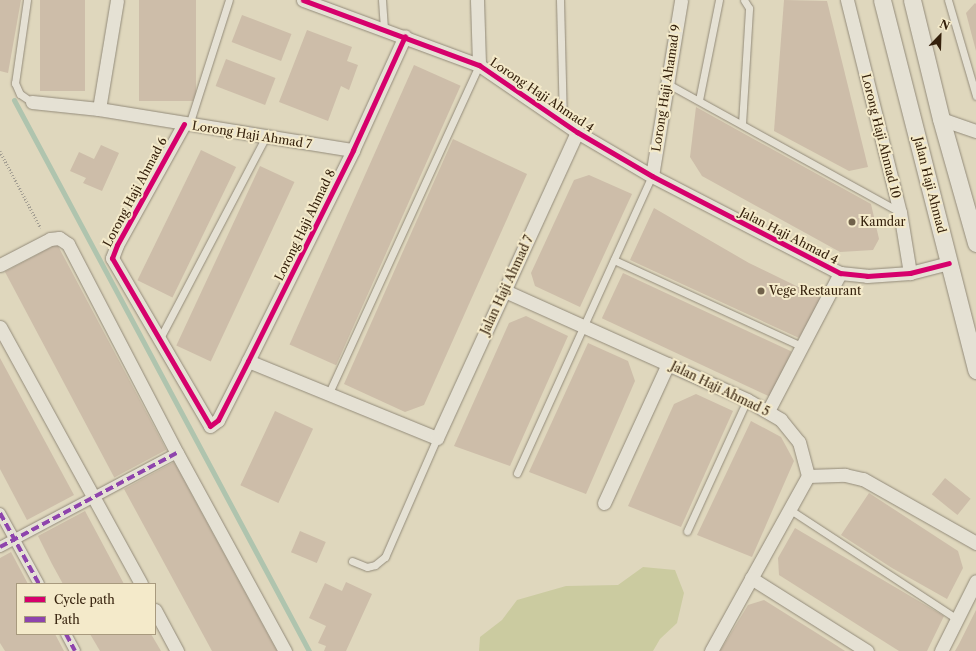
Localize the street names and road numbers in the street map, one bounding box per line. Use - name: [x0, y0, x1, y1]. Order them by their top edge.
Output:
- street label: Lorong Haji Ahamad 9: [649, 23, 683, 153]
- street label: Lorong Haji Ahmad 4: [487, 55, 597, 135]
- street label: Lorong Haji Ahmad 10: [858, 72, 904, 200]
- street label: Lorong Haji Ahmad 7: [191, 118, 313, 152]
- street label: Lorong Haji Ahmad 6: [100, 134, 170, 250]
- street label: Jalan Haji Ahmad: [911, 135, 949, 235]
- street label: Lorong Haji Ahmad 8: [272, 167, 338, 283]
- street label: Jalan Haji Ahmad 4: [737, 205, 841, 267]
- street label: Jalan Haji Ahmad 7: [478, 233, 536, 337]
- street label: Jalan Haji Ahmad 5: [668, 359, 772, 419]

